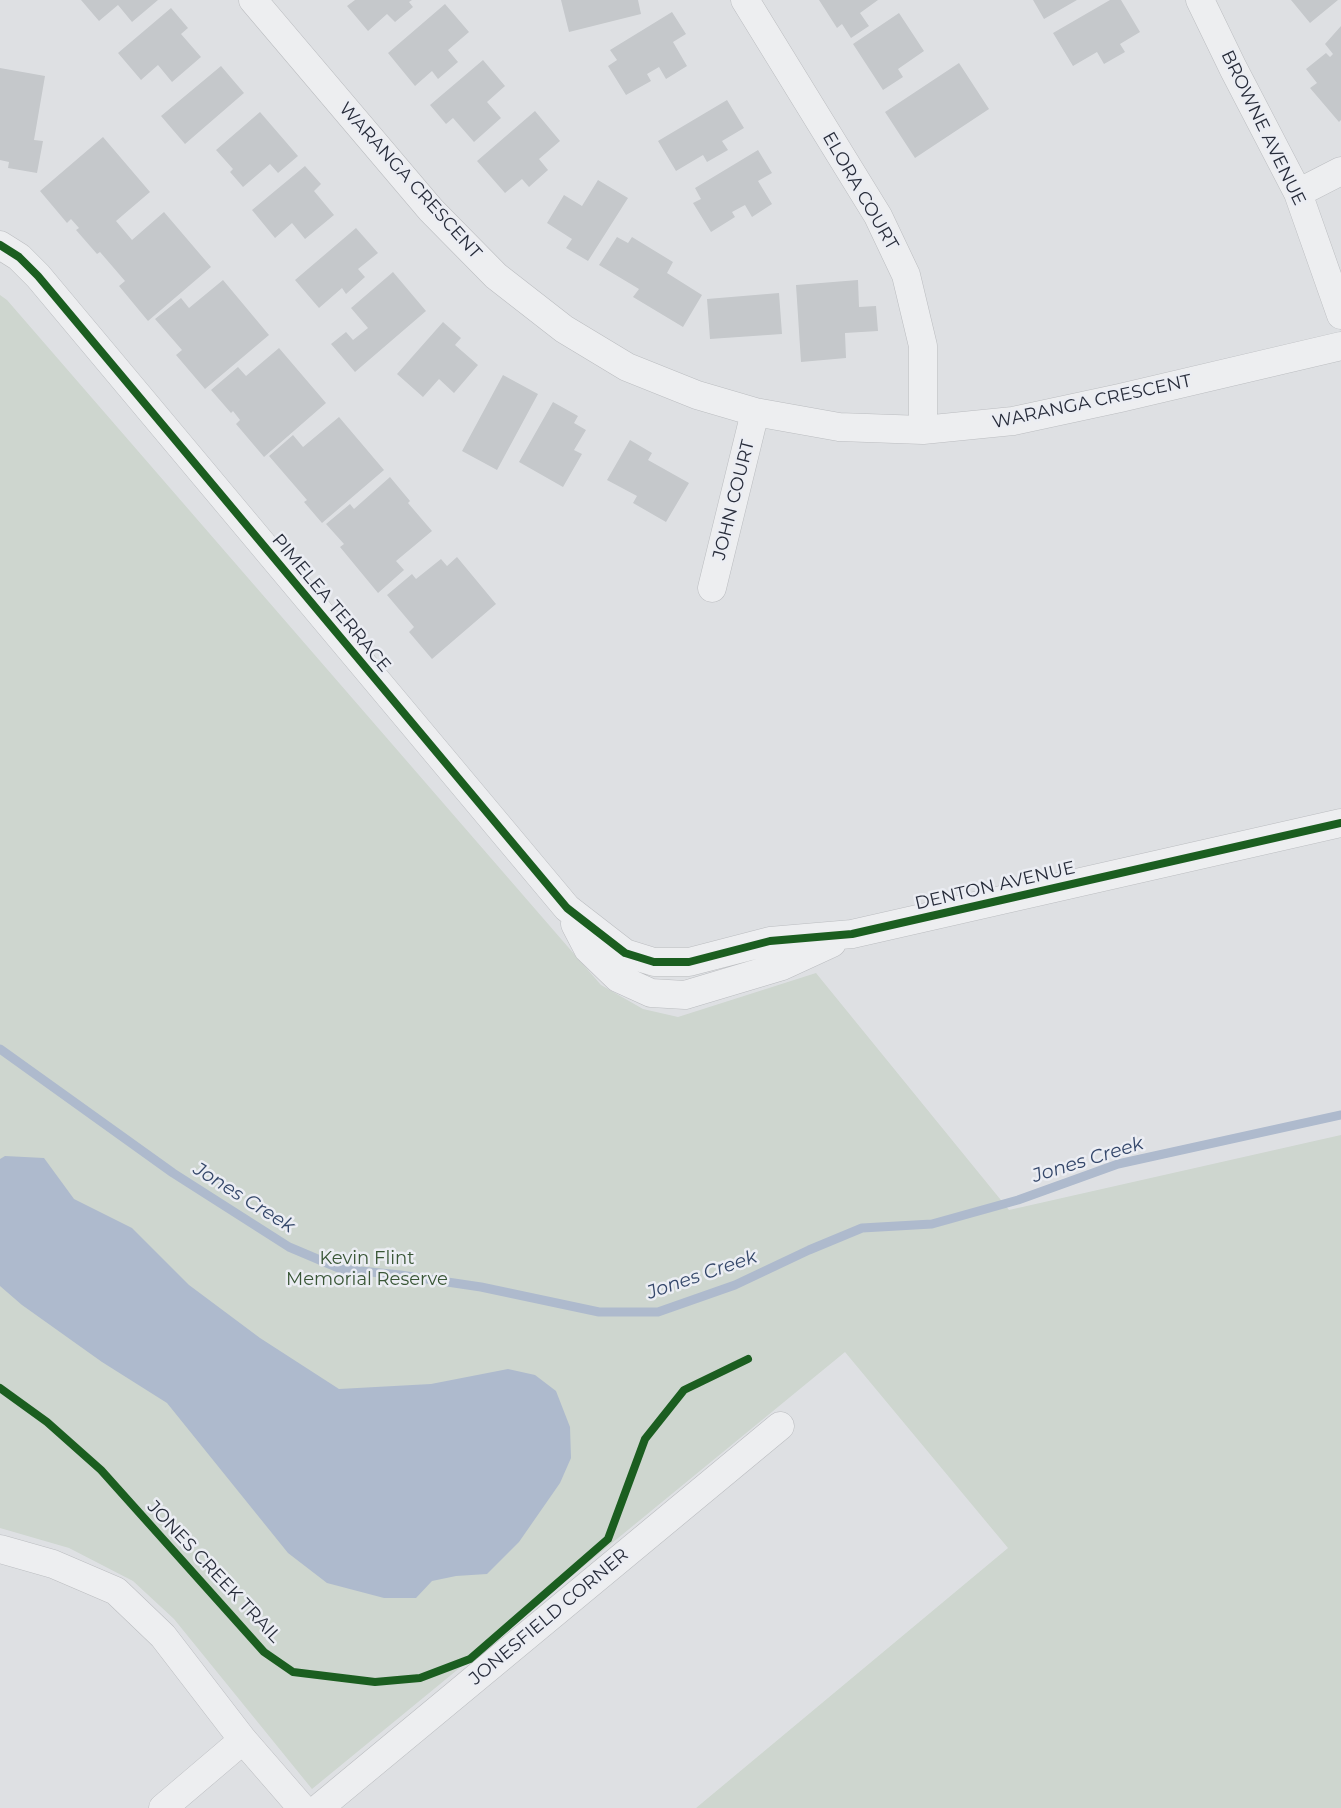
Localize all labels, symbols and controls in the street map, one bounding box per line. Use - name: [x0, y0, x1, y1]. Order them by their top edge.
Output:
- street label: BROWNE AVENUE: [1216, 47, 1310, 209]
- street label: WARANGA CRESCENT: [334, 98, 486, 264]
- street label: ELORA COURT: [817, 128, 903, 254]
- street label: WARANGA CRESCENT: [990, 370, 1194, 434]
- street label: JOHN COURT: [709, 438, 759, 562]
- street label: PIMELEA TERRACE: [267, 530, 395, 676]
- street label: DENTON AVENUE: [913, 857, 1077, 915]
- water label: Jones Creek: [1030, 1132, 1146, 1188]
- water label: Jones Creek: [189, 1158, 299, 1238]
- water label: Jones Creek: [644, 1245, 760, 1305]
- park label: Kevin Flint Memorial Reserve: [286, 1248, 448, 1290]
- street label: JONES CREEK TRAIL: [143, 1497, 285, 1647]
- street label: JONESFIELD CORNER: [465, 1544, 633, 1690]

